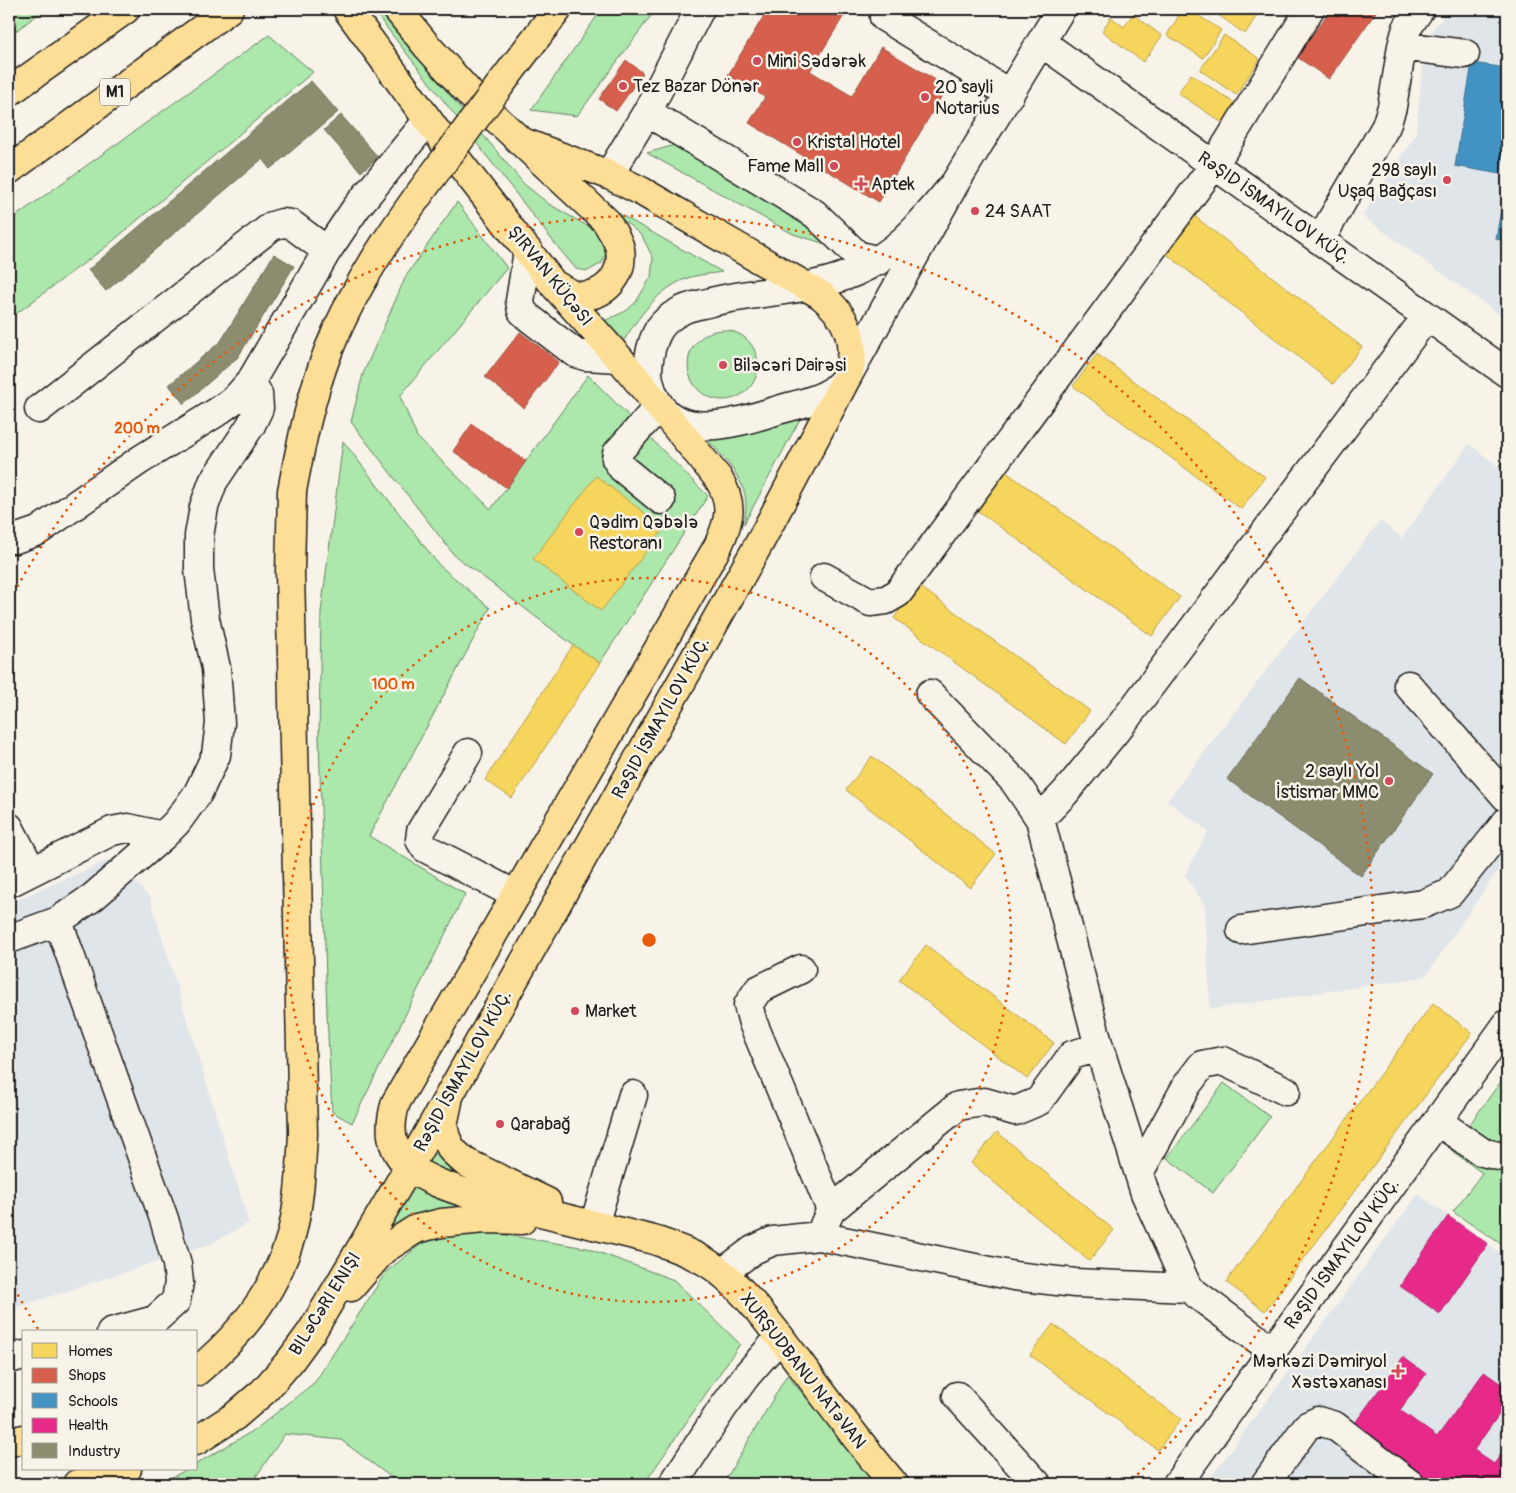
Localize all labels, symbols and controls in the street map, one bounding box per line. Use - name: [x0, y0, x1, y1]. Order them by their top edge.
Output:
- place label: Mini Sədərək: [767, 50, 866, 73]
- marker: Mini Sədərək: [751, 55, 763, 67]
- place label: Tez Bazar Dönər: [633, 75, 760, 98]
- place label: 20 sayli Notarius: [935, 76, 999, 120]
- road number: M1: [100, 78, 130, 105]
- marker: Tez Bazar Dönər: [617, 80, 629, 92]
- marker: 20 sayli Notarius: [919, 91, 931, 103]
- place label: Kristal Hotel: [807, 131, 901, 154]
- marker: Kristal Hotel: [791, 136, 803, 148]
- street label: RƏŞID İSMAYILOV KÜÇ.: [1193, 147, 1355, 269]
- place label: Fame Mall: [747, 155, 824, 178]
- place label: 298 saylı Uşaq Bağçası: [1338, 159, 1437, 203]
- marker: Fame Mall: [828, 160, 840, 172]
- place label: Aptek: [871, 173, 915, 196]
- marker: 298 saylı Uşaq Bağçası: [1441, 174, 1453, 186]
- marker: Aptek: [855, 178, 867, 190]
- place label: 24 SAAT: [985, 200, 1052, 223]
- marker: 24 SAAT: [969, 205, 981, 217]
- street label: ŞIRVAN KÜÇƏSI: [502, 221, 598, 331]
- place label: Biləcəri Dairəsi: [733, 354, 846, 377]
- marker: Biləcəri Dairəsi: [717, 359, 729, 371]
- text: 200 m: [114, 419, 160, 438]
- place label: Qədim Qəbələ Restoranı: [589, 511, 699, 555]
- marker: Qədim Qəbələ Restoranı: [573, 526, 585, 538]
- street label: RƏŞID İSMAYILOV KÜÇ.: [607, 633, 715, 803]
- text: 100 m: [372, 675, 414, 694]
- place label: 2 saylı Yol İstismar MMC: [1276, 760, 1379, 804]
- marker: 2 saylı Yol İstismar MMC: [1383, 775, 1395, 787]
- centre of rings: [640, 931, 658, 949]
- street label: RƏŞID İSMAYILOV KÜÇ.: [409, 986, 517, 1156]
- place label: Market: [585, 1000, 637, 1023]
- marker: Market: [569, 1005, 581, 1017]
- place label: Qarabağ: [510, 1113, 571, 1136]
- marker: Qarabağ: [494, 1118, 506, 1130]
- street label: RƏŞID İSMAYILOV KÜÇ.: [1279, 1174, 1405, 1334]
- street label: BILƏCƏRI ENIŞI: [284, 1248, 366, 1360]
- street label: XURŞUDBANU NATƏVAN: [735, 1288, 871, 1454]
- legend: [22, 1330, 198, 1470]
- text: Homes: [68, 1342, 113, 1361]
- place label: Mərkəzi Dəmiryol Xəstəxanası: [1253, 1350, 1387, 1394]
- marker: Mərkəzi Dəmiryol Xəstəxanası: [1391, 1364, 1405, 1378]
- text: Shops: [68, 1366, 106, 1385]
- text: Schools: [68, 1392, 118, 1411]
- text: Health: [68, 1416, 108, 1435]
- text: Industry: [68, 1442, 121, 1461]

